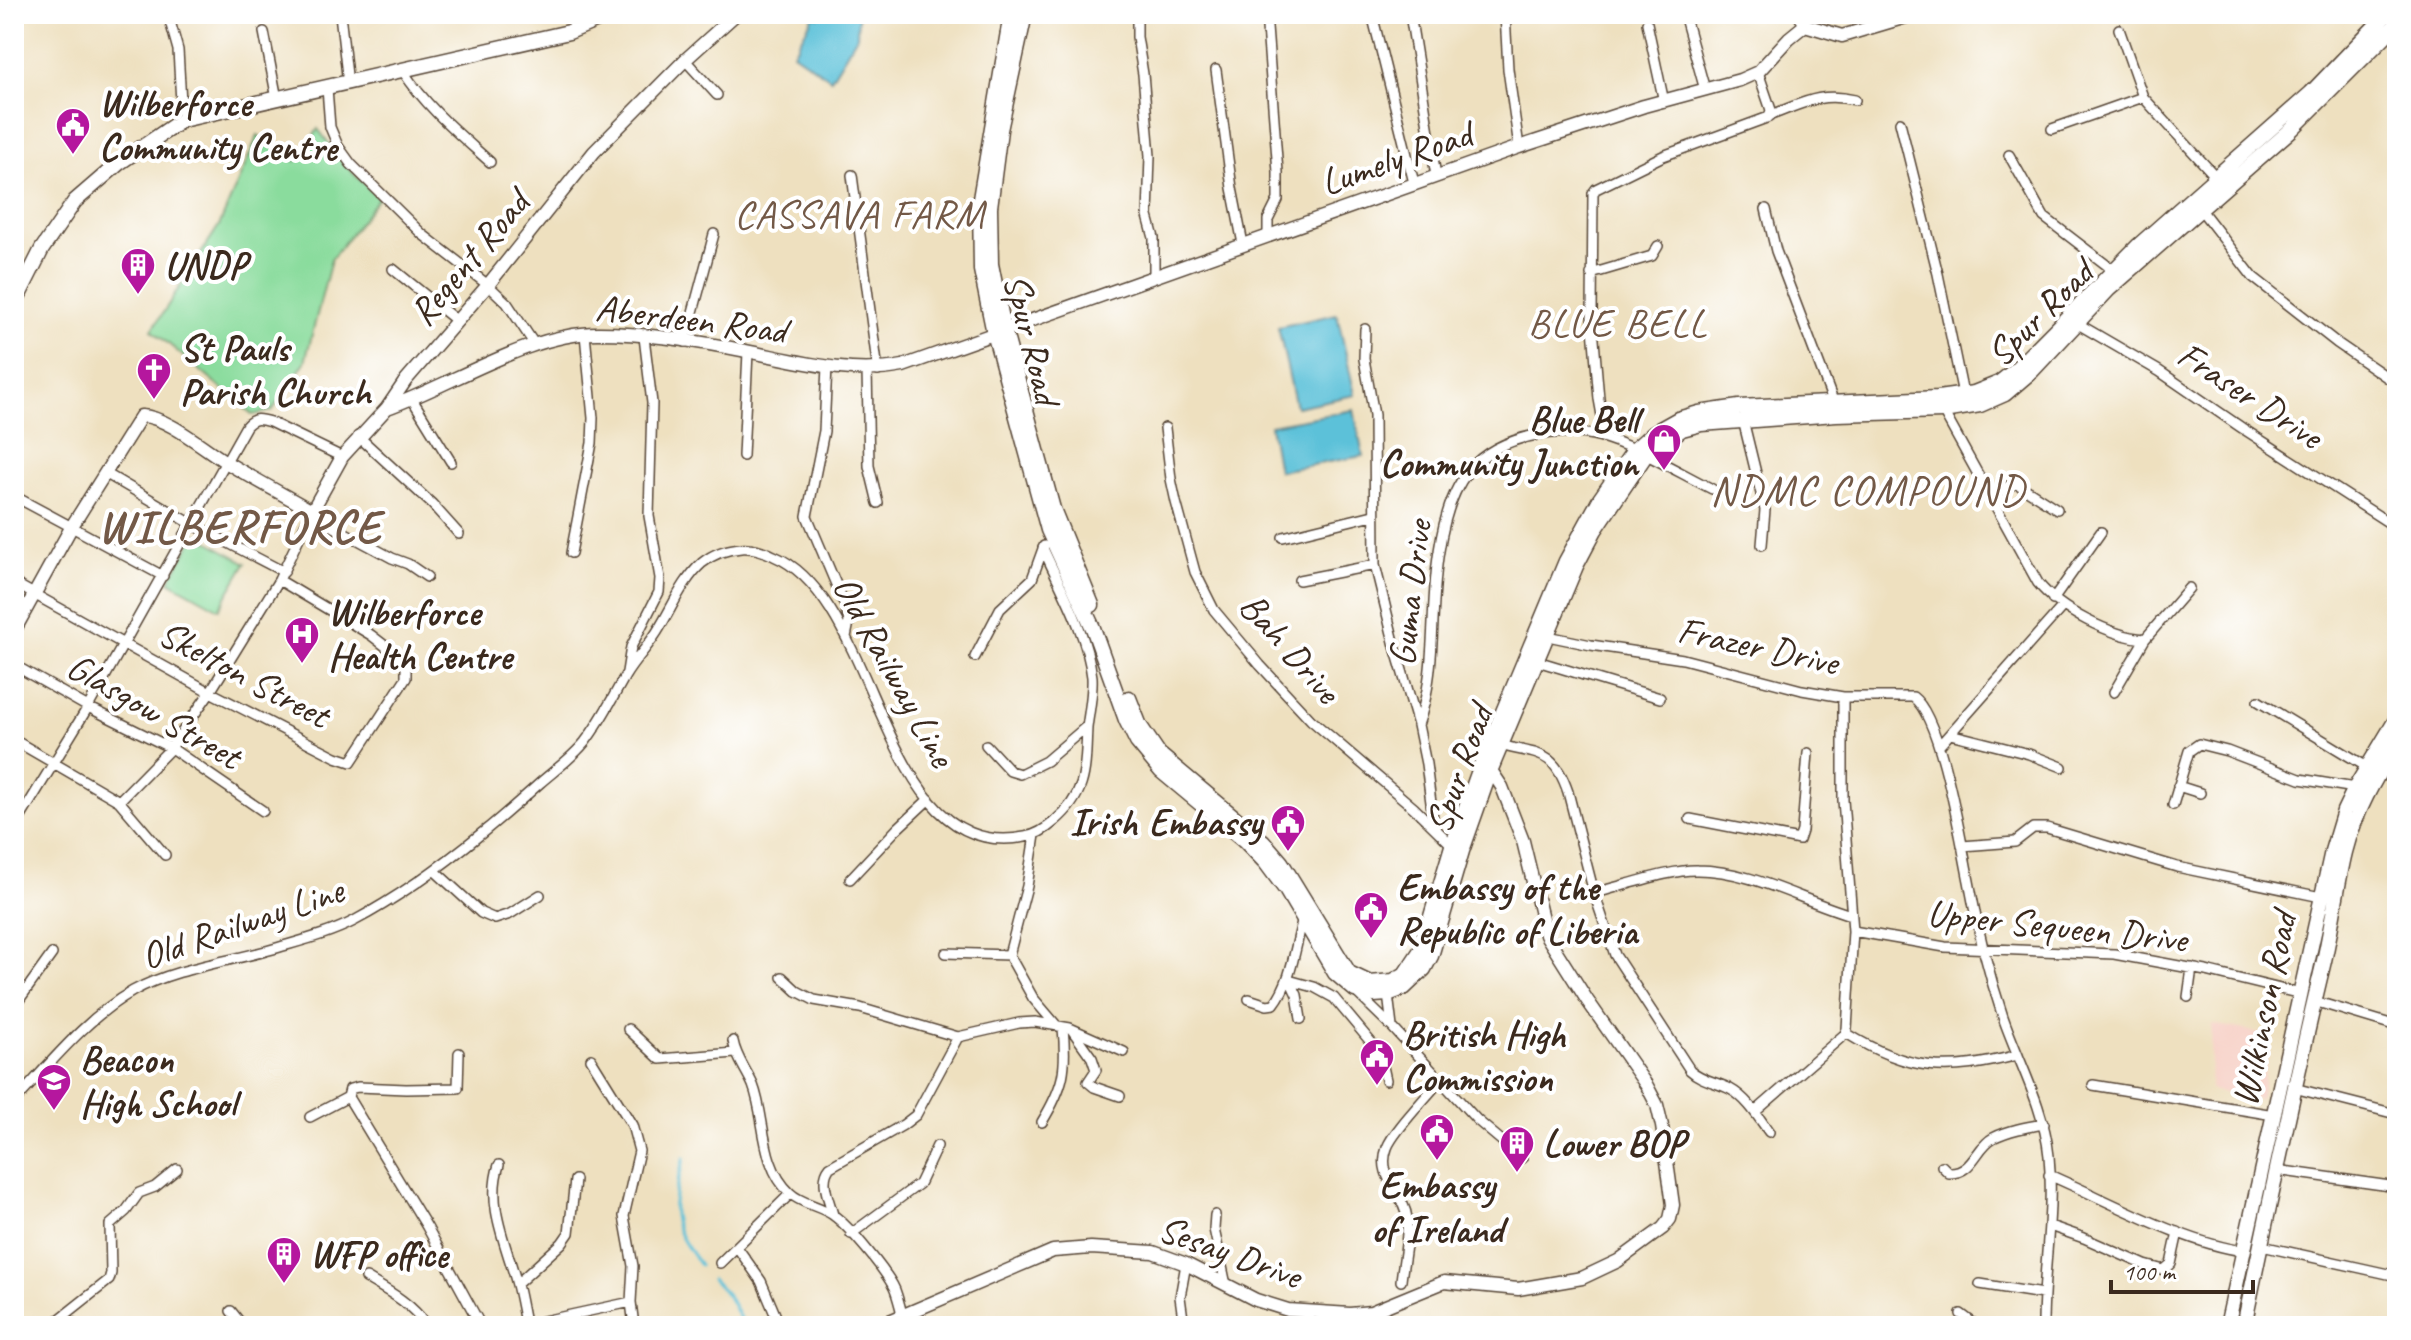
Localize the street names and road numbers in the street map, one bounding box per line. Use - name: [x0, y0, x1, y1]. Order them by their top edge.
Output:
- street label: Lumely Road: [1315, 108, 1483, 206]
- street label: Regent Road: [399, 176, 543, 335]
- street label: Spur Road: [1977, 246, 2107, 376]
- street label: Spur Road: [993, 269, 1072, 414]
- street label: Aberdeen Road: [593, 284, 795, 355]
- street label: Fraser Drive: [2169, 331, 2333, 461]
- street label: Guma Drive: [1378, 515, 1443, 668]
- street label: Old Railway Line: [822, 567, 967, 777]
- street label: Bah Drive: [1229, 583, 1352, 715]
- street label: Frazer Drive: [1674, 606, 1845, 686]
- street label: Skelton Street: [151, 610, 340, 740]
- street label: Glasgow Street: [59, 642, 252, 781]
- street label: Spur Road: [1414, 694, 1505, 839]
- street label: Old Railway Line: [135, 866, 352, 980]
- street label: Upper Sequeen Drive: [1925, 889, 2192, 963]
- street label: Wilkinson Road: [2221, 903, 2308, 1110]
- street label: Sesay Drive: [1152, 1205, 1310, 1300]

